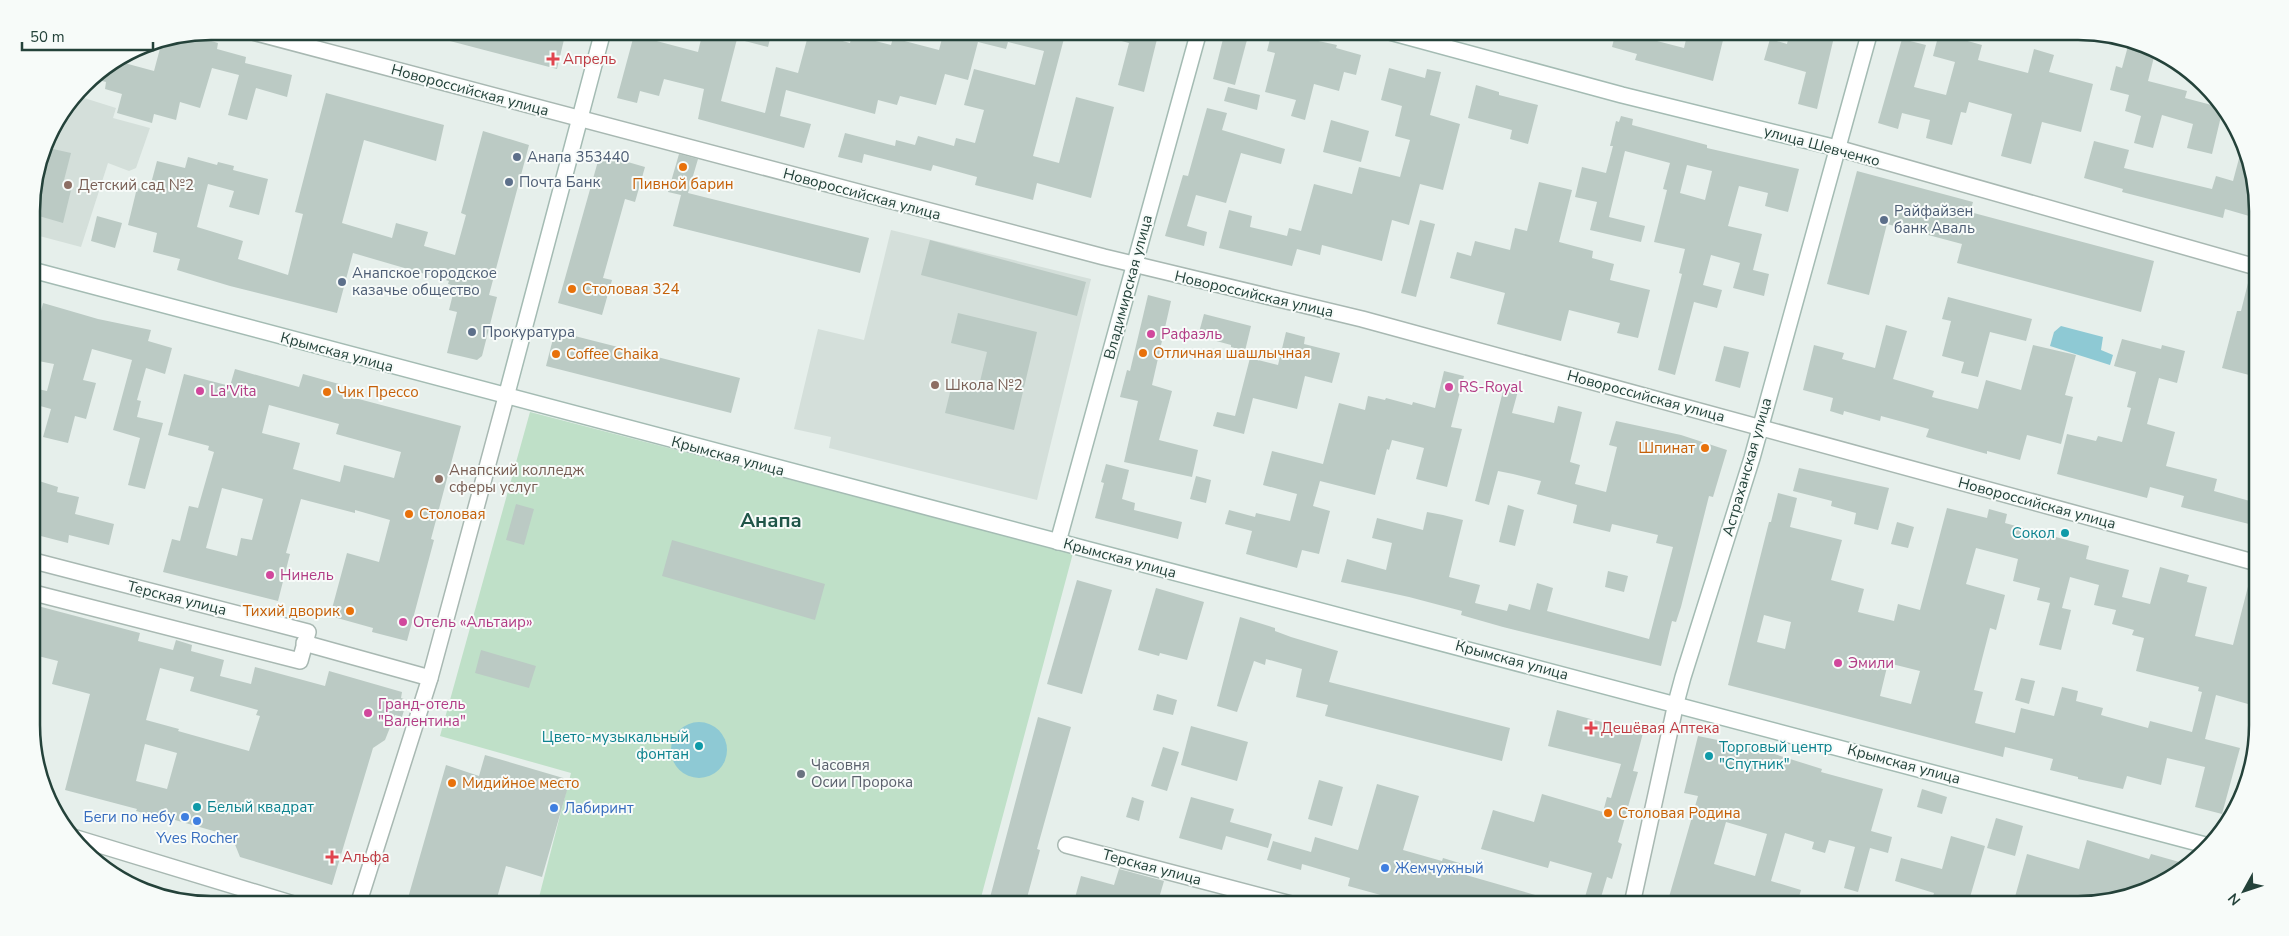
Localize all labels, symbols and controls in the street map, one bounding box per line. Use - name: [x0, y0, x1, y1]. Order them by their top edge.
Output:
- scale bar: [22, 20, 154, 52]
- text: 50 m: [30, 27, 65, 47]
- place label: Апрель: [563, 49, 616, 69]
- marker: Апрель: [547, 53, 559, 65]
- street label: Новороссийская улица: [389, 59, 551, 121]
- street label: улица Шевченко: [1762, 121, 1882, 171]
- place label: Анапа 353440: [527, 147, 630, 167]
- marker: Анапа 353440: [511, 151, 523, 163]
- marker: Пивной барин: [677, 161, 689, 173]
- street label: Новороссийская улица: [781, 163, 943, 225]
- place label: Почта Банк: [519, 172, 601, 192]
- place label: Пивной барин: [632, 174, 734, 194]
- place label: Детский сад №2: [78, 175, 194, 195]
- marker: Почта Банк: [503, 176, 515, 188]
- marker: Детский сад №2: [62, 179, 74, 191]
- place label: Райфайзен банк Аваль: [1894, 201, 1975, 238]
- street label: Владимирская улица: [1099, 213, 1157, 361]
- marker: Райфайзен банк Аваль: [1878, 214, 1890, 226]
- place label: Анапское городское казачье общество: [352, 263, 497, 300]
- street label: Новороссийская улица: [1173, 266, 1335, 322]
- marker: Анапское городское казачье общество: [336, 276, 348, 288]
- place label: Столовая 324: [582, 279, 679, 299]
- marker: Столовая 324: [566, 283, 578, 295]
- place label: Прокуратура: [482, 322, 575, 342]
- place label: Рафаэль: [1161, 324, 1222, 344]
- marker: Прокуратура: [466, 326, 478, 338]
- street label: Крымская улица: [278, 327, 396, 377]
- marker: Рафаэль: [1145, 328, 1157, 340]
- place label: Отличная шашлычная: [1153, 343, 1311, 363]
- place label: Coffee Chaika: [566, 344, 659, 364]
- marker: Отличная шашлычная: [1137, 347, 1149, 359]
- marker: Coffee Chaika: [550, 348, 562, 360]
- street label: Новороссийская улица: [1565, 365, 1727, 427]
- place label: Школа №2: [945, 375, 1023, 395]
- place label: RS-Royal: [1459, 377, 1523, 397]
- marker: Школа №2: [929, 379, 941, 391]
- place label: La'Vita: [210, 381, 256, 401]
- marker: RS-Royal: [1443, 381, 1455, 393]
- place label: Чик Прессо: [337, 382, 419, 402]
- marker: La'Vita: [194, 385, 206, 397]
- marker: Чик Прессо: [321, 386, 333, 398]
- street label: Астраханская улица: [1718, 395, 1776, 539]
- street label: Крымская улица: [669, 431, 787, 481]
- place label: Шпинат: [1638, 438, 1695, 458]
- marker: Шпинат: [1699, 442, 1711, 454]
- place label: Анапский колледж сферы услуг: [449, 460, 584, 497]
- street label: Новороссийская улица: [1956, 472, 2118, 534]
- marker: Анапский колледж сферы услуг: [433, 473, 445, 485]
- place label: Столовая: [419, 504, 486, 524]
- district label: Анапа: [740, 507, 802, 534]
- marker: Столовая: [403, 508, 415, 520]
- place label: Сокол: [2012, 523, 2055, 543]
- marker: Сокол: [2059, 527, 2071, 539]
- street label: Крымская улица: [1061, 533, 1179, 583]
- place label: Нинель: [280, 565, 334, 585]
- marker: Нинель: [264, 569, 276, 581]
- street label: Терская улица: [125, 576, 229, 620]
- place label: Тихий дворик: [243, 601, 340, 621]
- marker: Тихий дворик: [344, 605, 356, 617]
- place label: Отель «Альтаир»: [413, 612, 533, 632]
- marker: Отель «Альтаир»: [397, 616, 409, 628]
- street label: Крымская улица: [1453, 635, 1571, 685]
- place label: Эмили: [1848, 653, 1894, 673]
- marker: Эмили: [1832, 657, 1844, 669]
- place label: Гранд-отель "Валентина": [378, 694, 466, 731]
- marker: Гранд-отель "Валентина": [362, 707, 374, 719]
- place label: Дешёвая Аптека: [1601, 718, 1720, 738]
- marker: Дешёвая Аптека: [1585, 722, 1597, 734]
- place label: Цвето-музыкальный фонтан: [542, 727, 689, 764]
- place label: Торговый центр "Спутник": [1719, 737, 1833, 774]
- street label: Крымская улица: [1845, 739, 1963, 789]
- marker: Цвето-музыкальный фонтан: [693, 740, 705, 752]
- marker: Торговый центр "Спутник": [1703, 750, 1715, 762]
- place label: Часовня Осии Пророка: [811, 755, 913, 792]
- marker: Часовня Осии Пророка: [795, 768, 807, 780]
- place label: Мидийное место: [462, 773, 580, 793]
- marker: Мидийное место: [446, 777, 458, 789]
- place label: Белый квадрат: [207, 797, 314, 817]
- place label: Лабиринт: [564, 798, 634, 818]
- marker: Белый квадрат: [191, 801, 203, 813]
- marker: Лабиринт: [548, 802, 560, 814]
- place label: Столовая Родина: [1618, 803, 1741, 823]
- place label: Беги по небу: [84, 807, 175, 827]
- marker: Столовая Родина: [1602, 807, 1614, 819]
- marker: Беги по небу: [179, 811, 191, 823]
- marker: Yves Rocher: [191, 815, 203, 827]
- place label: Yves Rocher: [155, 828, 238, 848]
- street label: Терская улица: [1100, 844, 1204, 890]
- place label: Альфа: [342, 847, 390, 867]
- marker: Альфа: [326, 851, 338, 863]
- place label: Жемчужный: [1395, 858, 1484, 878]
- marker: Жемчужный: [1379, 862, 1391, 874]
- north arrow: [2219, 866, 2269, 916]
- text: N: [2224, 889, 2245, 909]

